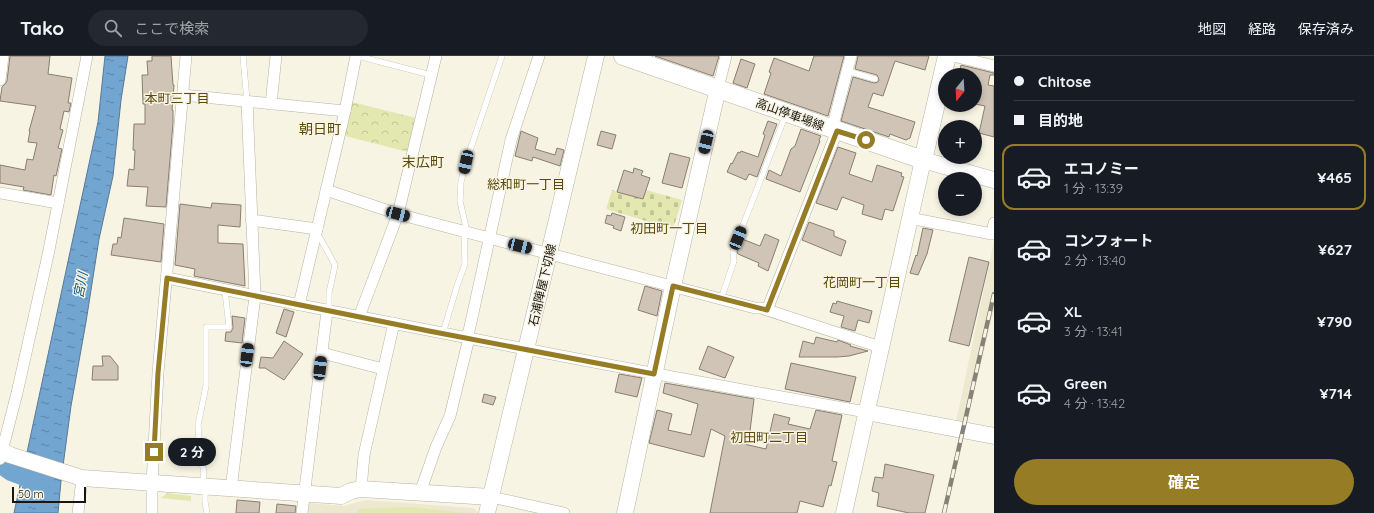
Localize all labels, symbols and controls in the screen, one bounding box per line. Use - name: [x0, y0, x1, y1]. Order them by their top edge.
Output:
- search box: [88, 10, 368, 46]
- text: Tako: [20, 16, 64, 40]
- icon: search: [102, 17, 124, 39]
- text: ここで検索: [134, 19, 209, 38]
- text: 地図: [1198, 20, 1226, 38]
- text: 経路: [1248, 20, 1276, 38]
- text: 保存済み: [1298, 20, 1354, 38]
- north arrow: [938, 68, 982, 112]
- map controls: [938, 68, 982, 216]
- text: Chitose: [1038, 72, 1091, 91]
- district label: 本町三丁目: [144, 90, 210, 106]
- street label: 高山停車場線: [754, 95, 826, 133]
- text: 目的地: [1038, 111, 1083, 130]
- district label: 朝日町: [299, 120, 341, 138]
- button: +: [938, 120, 982, 164]
- car: [697, 129, 715, 155]
- route start: [857, 131, 875, 149]
- car: [458, 149, 474, 175]
- district label: 末広町: [402, 153, 444, 171]
- icon: car: [1016, 159, 1052, 195]
- text: エコノミー: [1064, 159, 1139, 178]
- text: ¥465: [1317, 168, 1352, 187]
- button: −: [938, 172, 982, 216]
- district label: 総和町一丁目: [487, 176, 565, 192]
- text: 1 分 · 13:39: [1064, 180, 1123, 196]
- car: [385, 205, 411, 223]
- district label: 初田町一丁目: [630, 220, 708, 236]
- car: [728, 225, 748, 251]
- icon: car: [1016, 231, 1052, 267]
- text: コンフォート: [1064, 231, 1154, 250]
- car: [507, 237, 533, 255]
- text: ¥627: [1318, 240, 1352, 259]
- street label: 石浦陣屋下切線: [525, 242, 559, 328]
- text: 2 分 · 13:40: [1064, 252, 1126, 268]
- water label: 宮川: [70, 269, 91, 299]
- district label: 花岡町一丁目: [823, 274, 901, 290]
- text: XL: [1064, 302, 1082, 321]
- icon: car: [1016, 303, 1052, 339]
- text: ¥790: [1317, 312, 1352, 331]
- text: 3 分 · 13:41: [1064, 323, 1123, 339]
- car: [240, 342, 254, 368]
- car: [313, 355, 327, 381]
- text: Green: [1064, 374, 1107, 393]
- icon: car: [1016, 375, 1052, 411]
- text: ¥714: [1320, 384, 1352, 403]
- text: 4 分 · 13:42: [1064, 395, 1125, 411]
- district label: 初田町二丁目: [730, 429, 808, 445]
- callout: 2 分: [168, 438, 216, 466]
- route end: [145, 443, 163, 461]
- text: 2 分: [180, 444, 204, 460]
- button: 確定: [1014, 459, 1354, 505]
- scale bar: [12, 485, 86, 504]
- text: 50 m: [18, 487, 44, 501]

